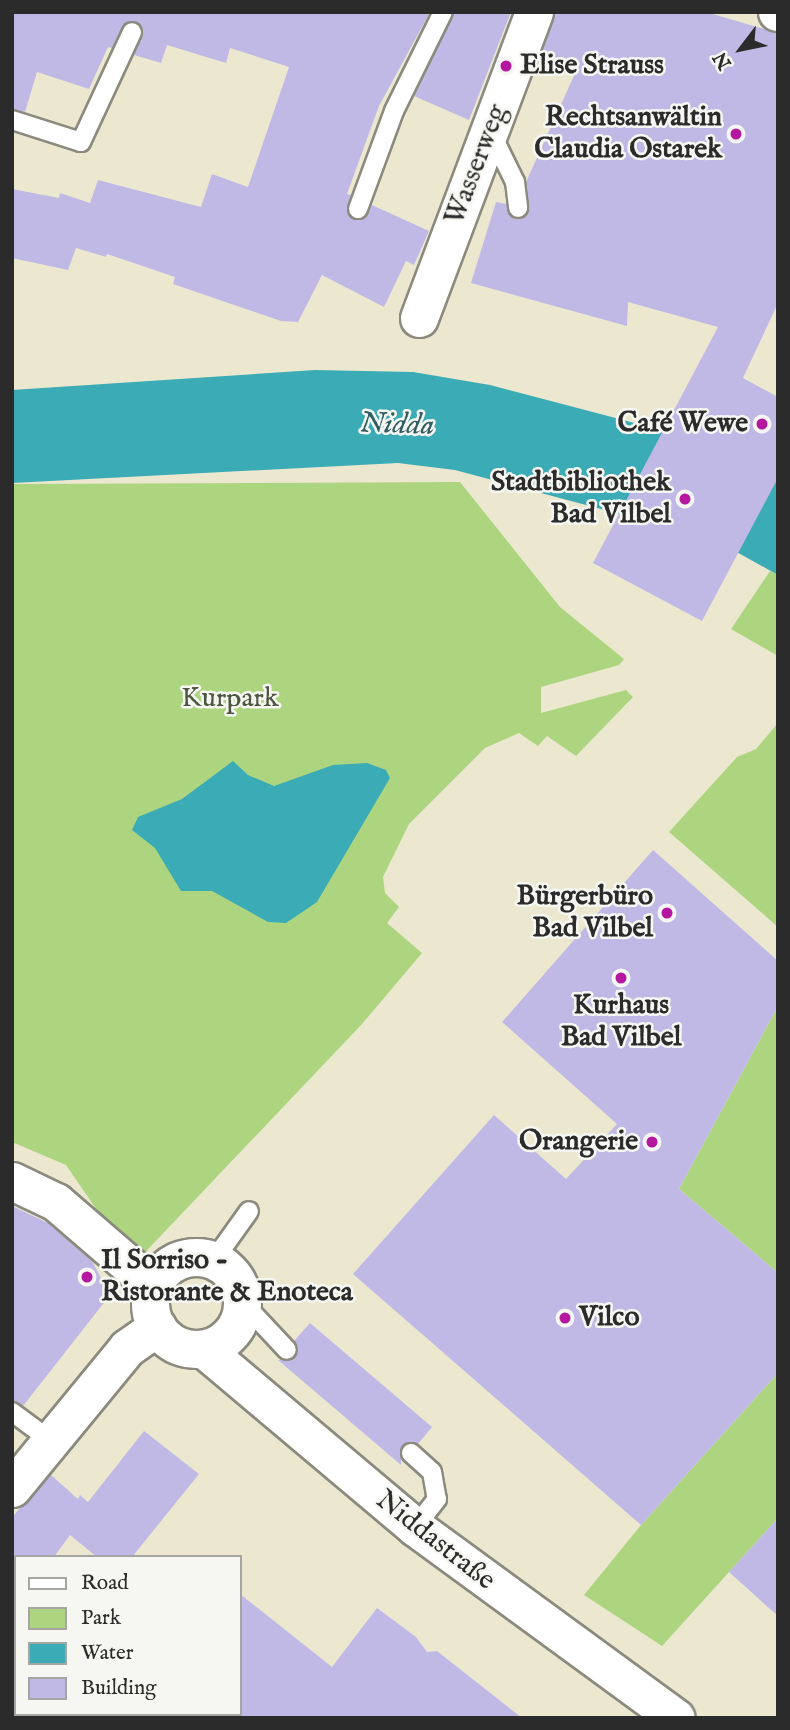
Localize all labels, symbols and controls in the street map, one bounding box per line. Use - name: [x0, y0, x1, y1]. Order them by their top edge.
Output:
- north arrow: [706, 14, 776, 84]
- text: N: [709, 47, 738, 73]
- place label: Elise Strauss: [520, 49, 664, 83]
- marker: Elise Strauss: [498, 58, 514, 74]
- street label: Wasserweg: [439, 100, 515, 230]
- place label: Rechtsanwältin Claudia Ostarek: [534, 101, 722, 167]
- marker: Rechtsanwältin Claudia Ostarek: [728, 126, 744, 142]
- water label: Nidda: [359, 406, 435, 444]
- place label: Café Wewe: [618, 407, 748, 441]
- marker: Café Wewe: [754, 416, 770, 432]
- place label: Stadtbibliothek Bad Vilbel: [491, 466, 671, 532]
- marker: Stadtbibliothek Bad Vilbel: [677, 491, 693, 507]
- park label: Kurpark: [181, 682, 279, 716]
- place label: Bürgerbüro Bad Vilbel: [517, 880, 653, 946]
- marker: Bürgerbüro Bad Vilbel: [659, 905, 675, 921]
- marker: Kurhaus Bad Vilbel: [613, 970, 629, 986]
- place label: Kurhaus Bad Vilbel: [561, 989, 681, 1055]
- place label: Orangerie: [519, 1125, 638, 1159]
- marker: Orangerie: [644, 1134, 660, 1150]
- place label: Il Sorriso - Ristorante & Enoteca: [101, 1244, 353, 1310]
- marker: Il Sorriso - Ristorante & Enoteca: [79, 1269, 95, 1285]
- place label: Vilco: [579, 1301, 639, 1335]
- marker: Vilco: [557, 1310, 573, 1326]
- street label: Niddastraße: [369, 1484, 501, 1598]
- legend: [14, 1555, 242, 1716]
- text: Road: [81, 1570, 128, 1597]
- text: Park: [81, 1605, 121, 1632]
- text: Water: [81, 1640, 133, 1667]
- text: Building: [81, 1675, 156, 1702]

